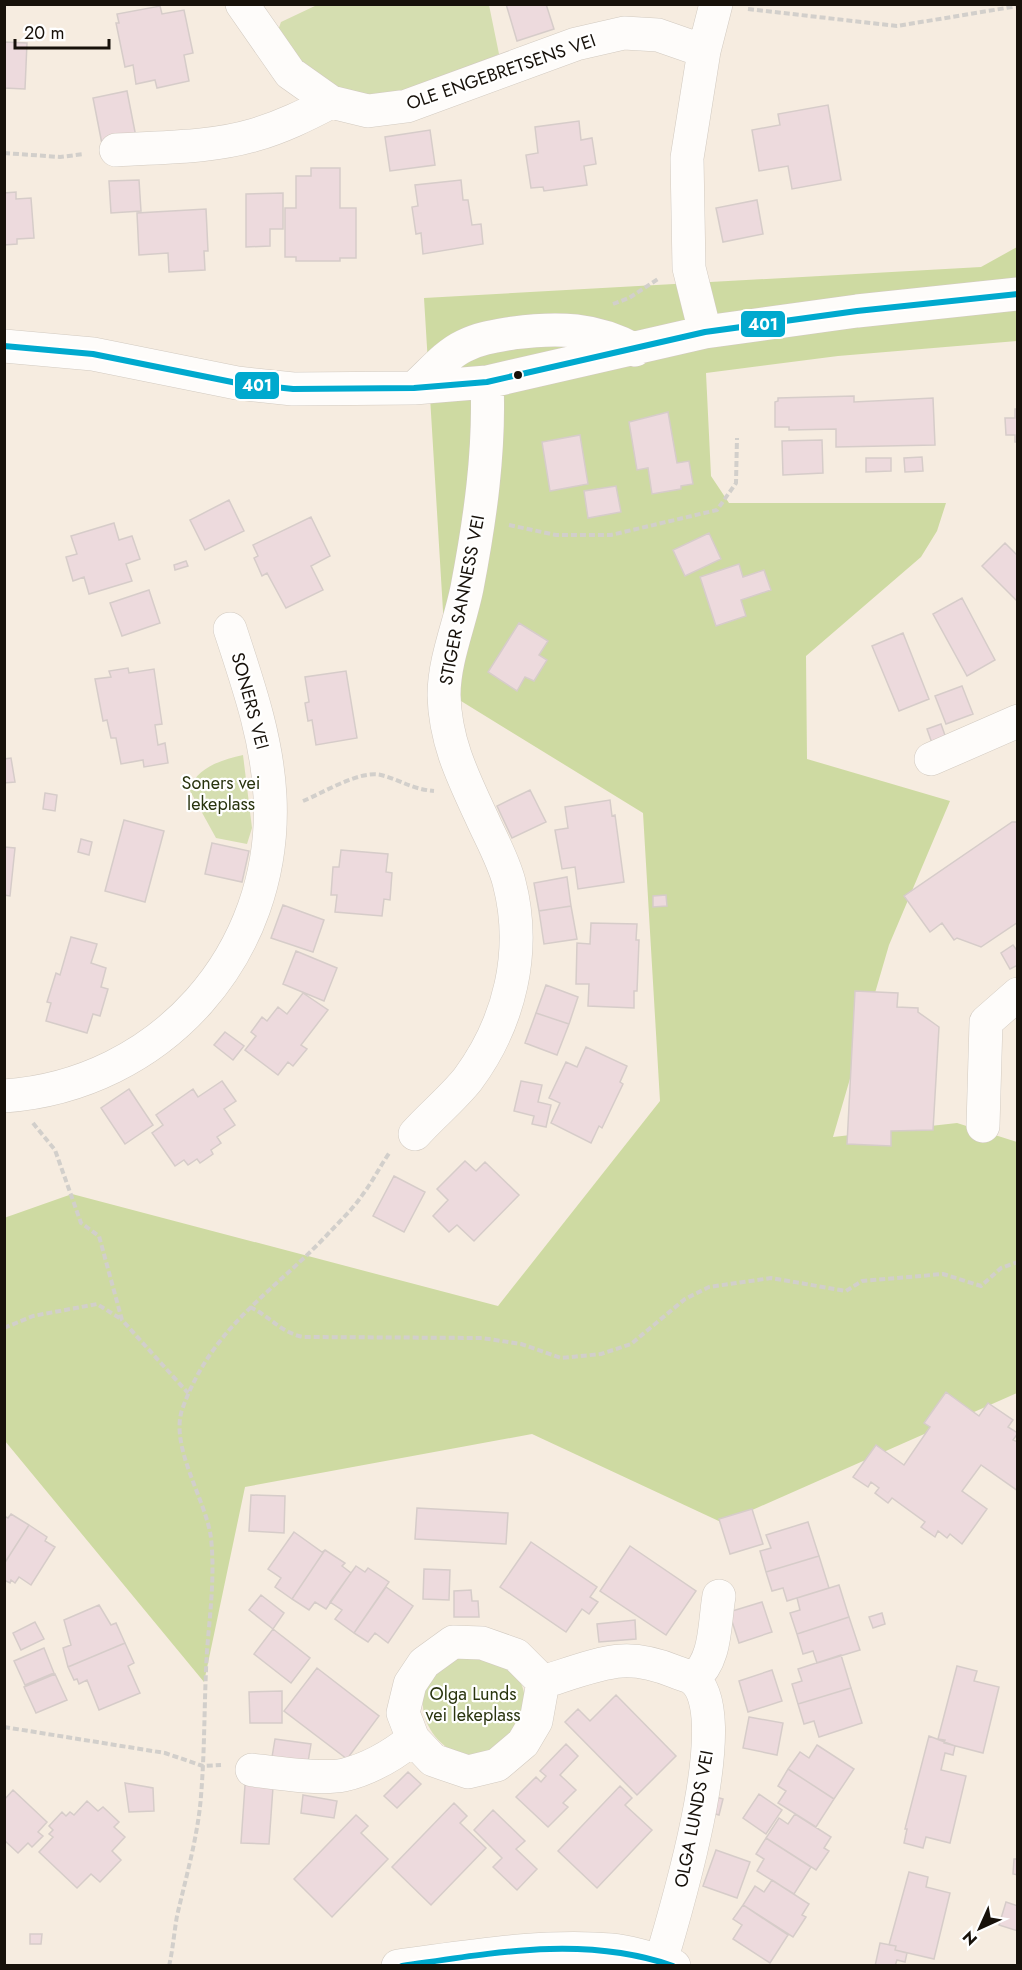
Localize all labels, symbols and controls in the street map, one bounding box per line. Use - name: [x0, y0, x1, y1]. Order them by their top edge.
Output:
- scale bar: [15, 12, 110, 50]
- text: 20 m: [24, 20, 64, 46]
- street label: OLE ENGEBRETSENS VEI: [403, 27, 599, 117]
- line badge: 401: [740, 310, 786, 338]
- text: 401: [748, 313, 778, 336]
- unlabelled marker: [512, 369, 524, 381]
- line badge: 401: [234, 371, 280, 400]
- text: 401: [242, 374, 272, 397]
- street label: STIGER SANNESS VEI: [433, 513, 491, 687]
- street label: SONERS VEI: [225, 650, 275, 752]
- park label: Soners vei lekeplass: [182, 770, 260, 817]
- park label: Olga Lunds vei lekeplass: [426, 1681, 520, 1728]
- street label: OLGA LUNDS VEI: [668, 1748, 720, 1890]
- north arrow: [950, 1898, 1010, 1958]
- text: N: [957, 1926, 982, 1951]

